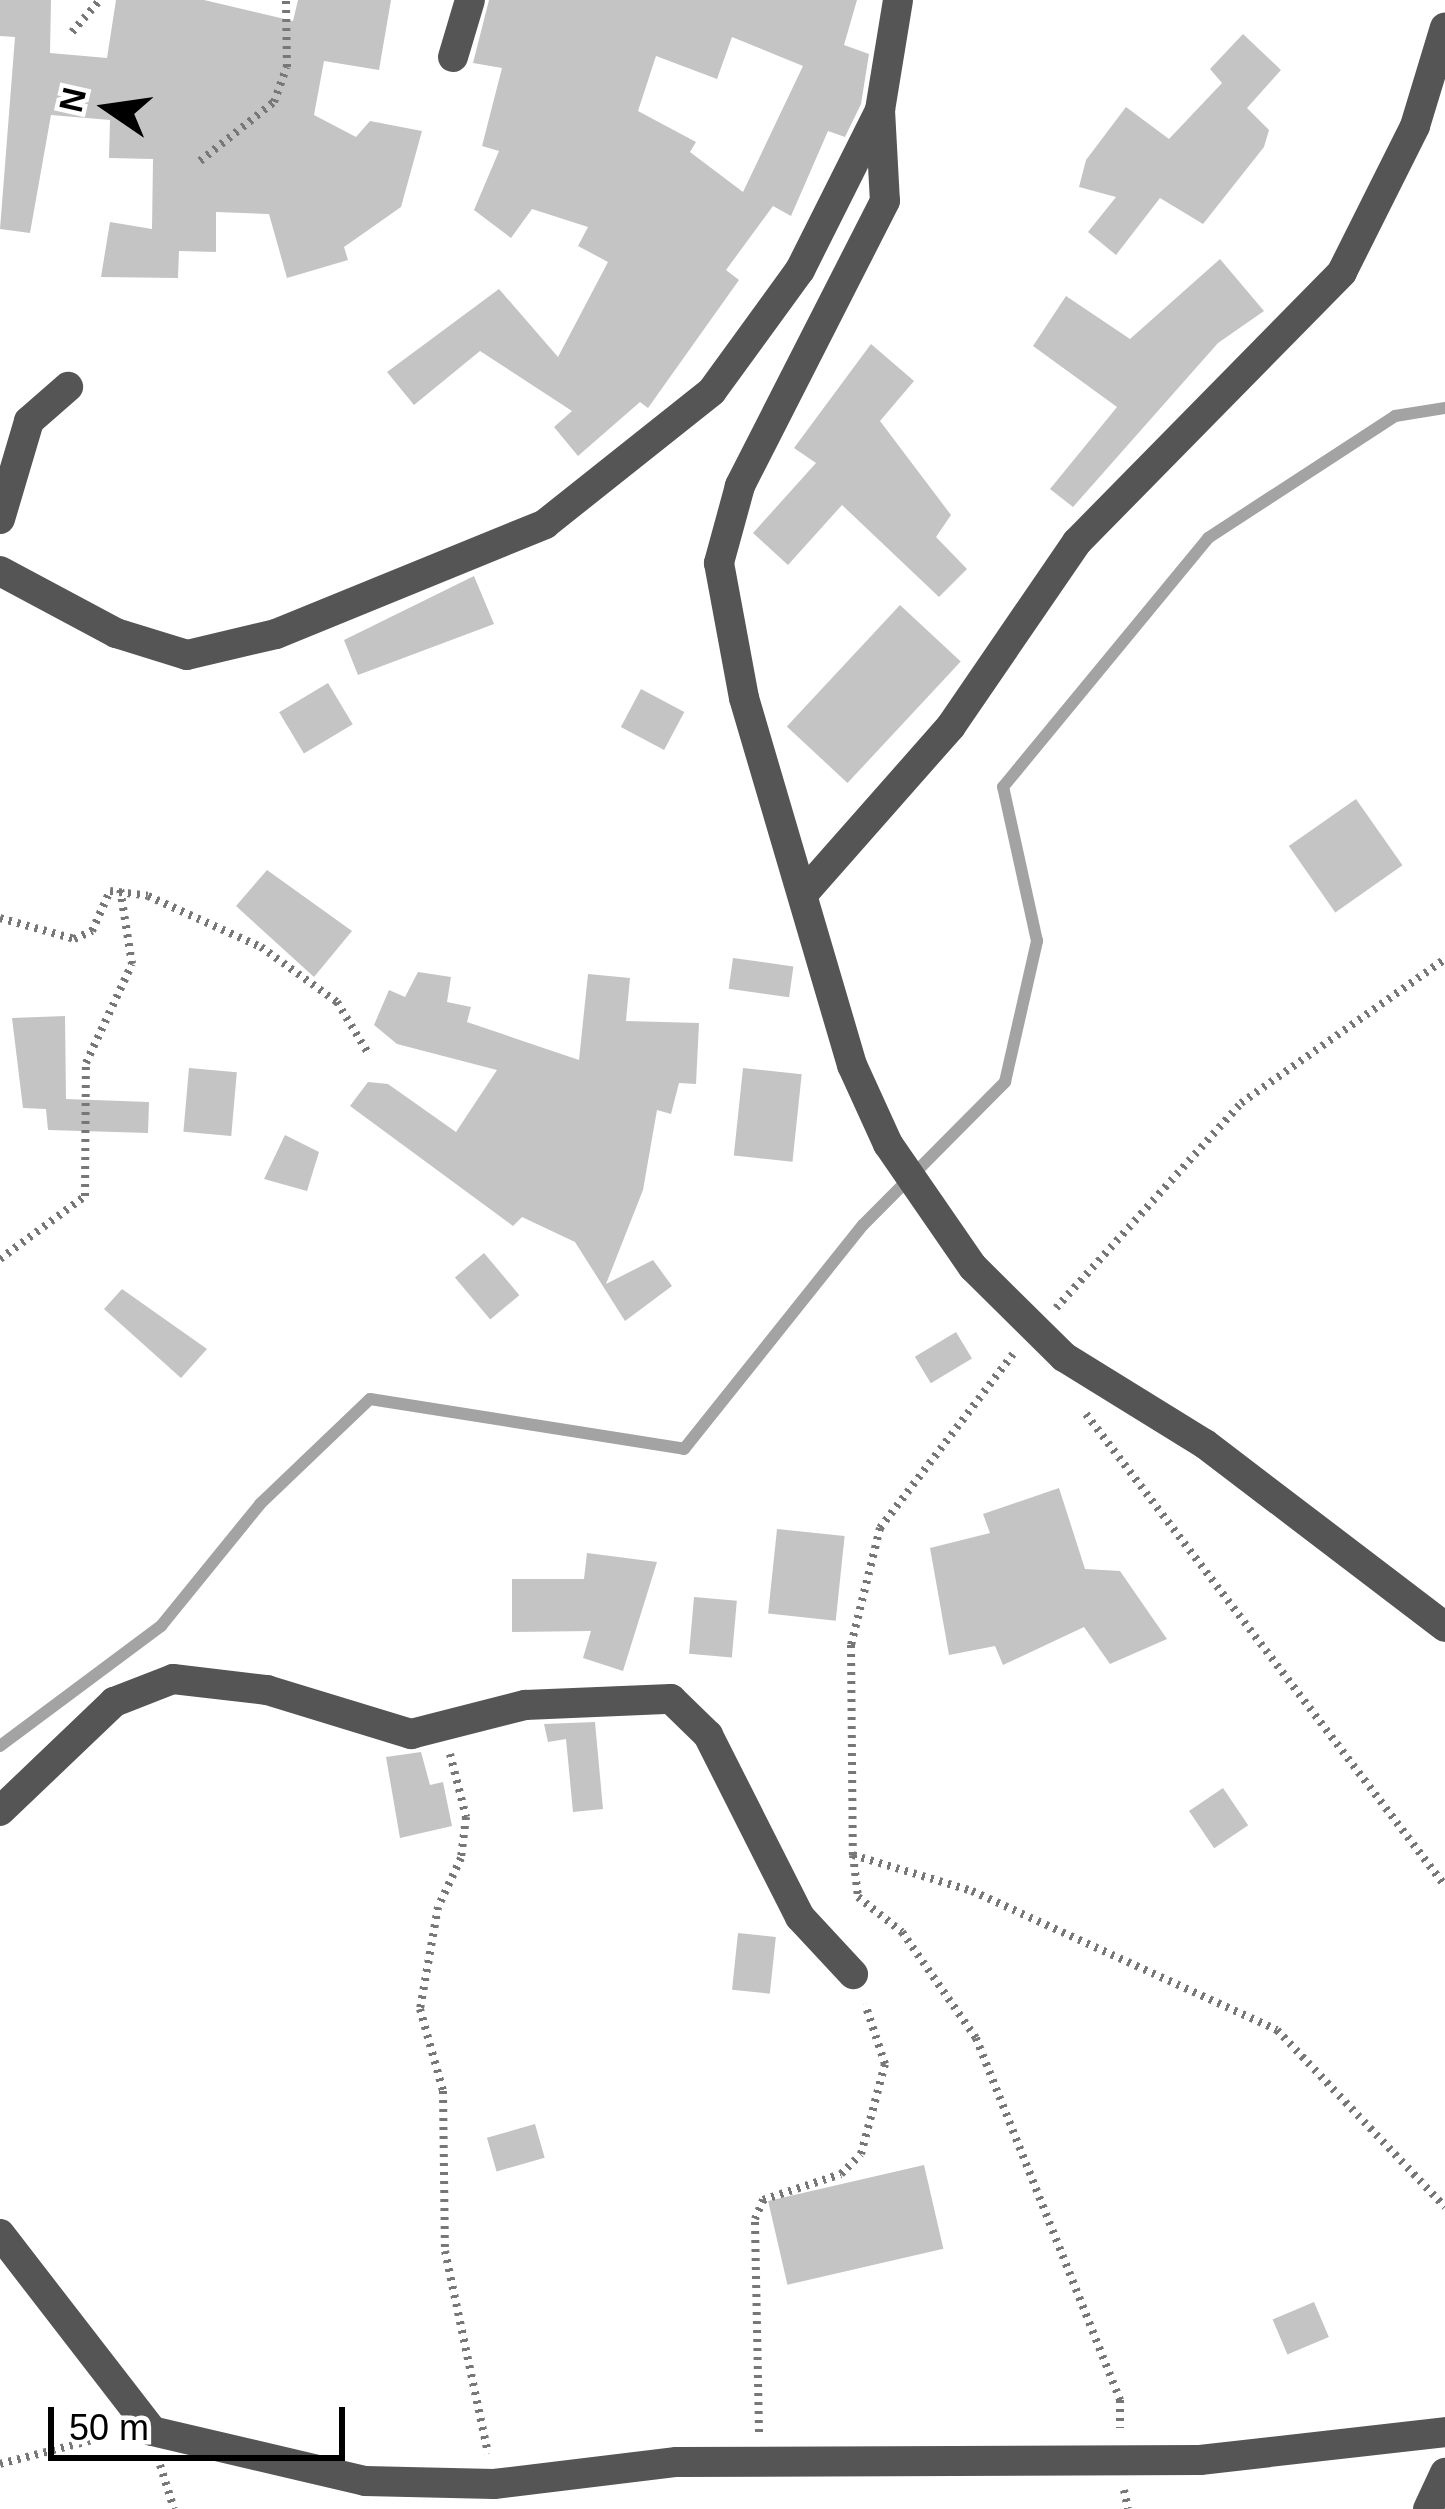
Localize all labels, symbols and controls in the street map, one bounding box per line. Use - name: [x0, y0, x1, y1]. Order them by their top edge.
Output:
- north arrow: [48, 48, 168, 168]
- text: N: [52, 84, 93, 116]
- scale bar: [54, 2383, 351, 2457]
- text: 50 m: [69, 2407, 149, 2448]

